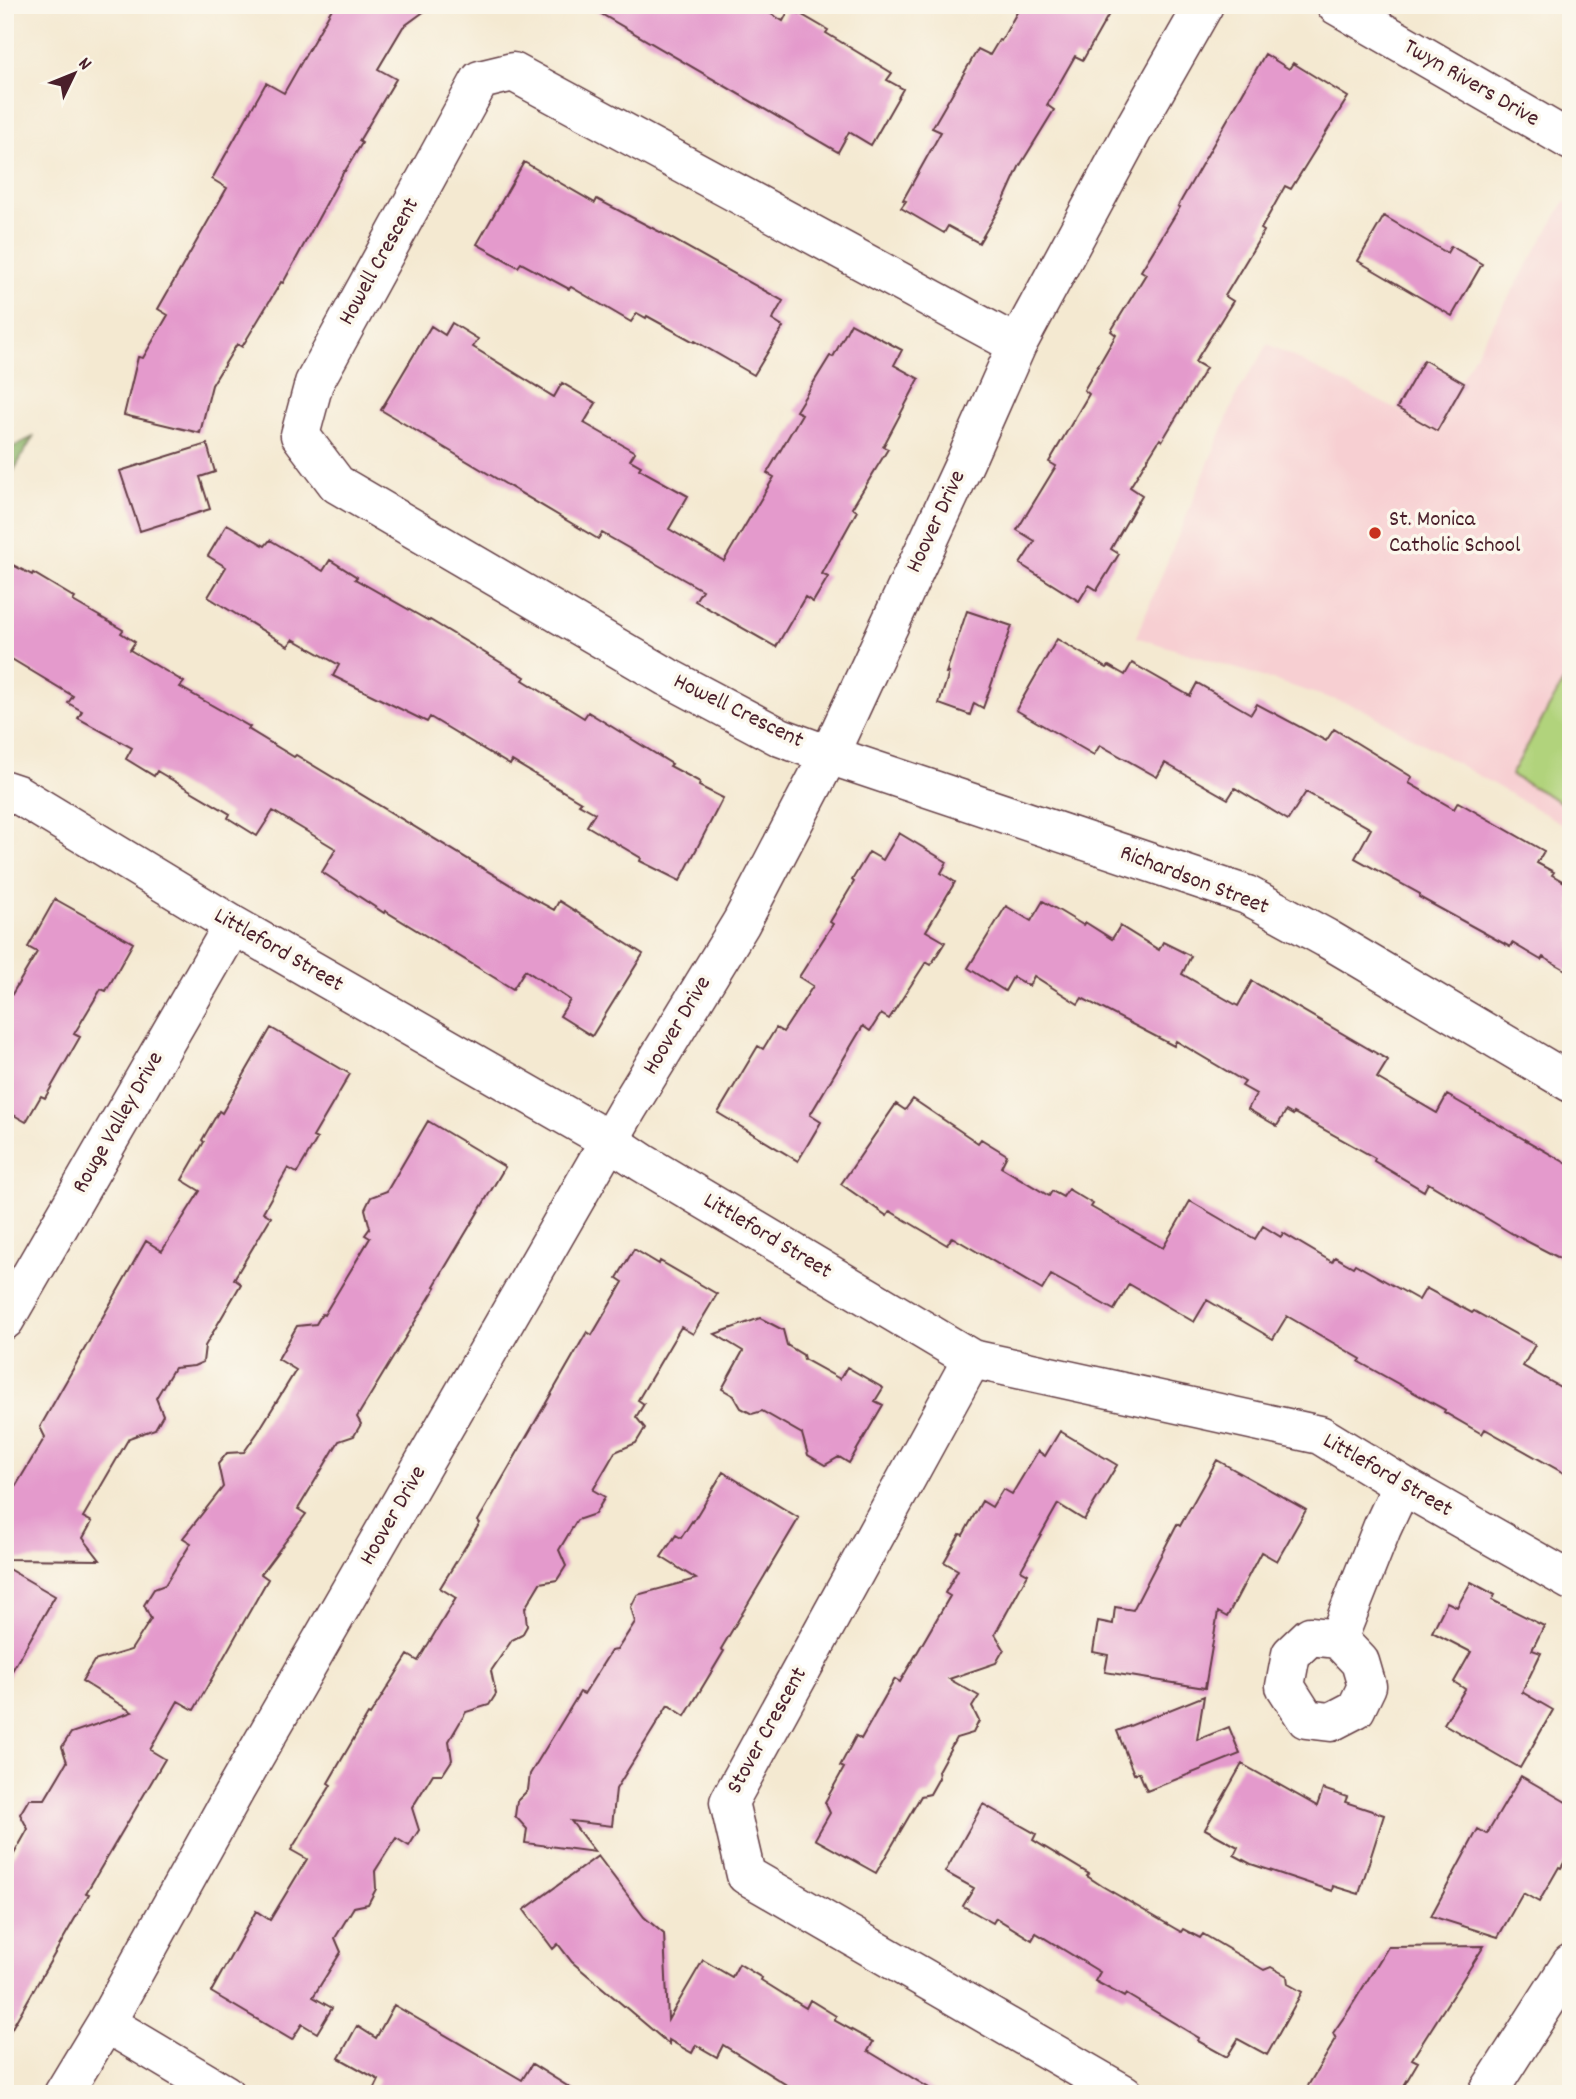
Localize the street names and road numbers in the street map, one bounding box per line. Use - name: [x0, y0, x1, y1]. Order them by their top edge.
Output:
- street label: Twyn Rivers Drive: [1397, 32, 1545, 136]
- street label: Howell Crescent: [331, 192, 429, 332]
- street label: Hoover Drive: [899, 465, 975, 579]
- street label: Howell Crescent: [667, 666, 809, 758]
- street label: Richardson Street: [1115, 837, 1273, 925]
- street label: Littleford Street: [207, 900, 349, 1002]
- street label: Hoover Drive: [636, 970, 720, 1082]
- street label: Rouge Valley Drive: [65, 1046, 173, 1200]
- street label: Littleford Street: [696, 1186, 838, 1288]
- street label: Littleford Street: [1316, 1425, 1458, 1527]
- street label: Hoover Drive: [352, 1460, 436, 1572]
- street label: Stover Crescent: [719, 1662, 817, 1800]

